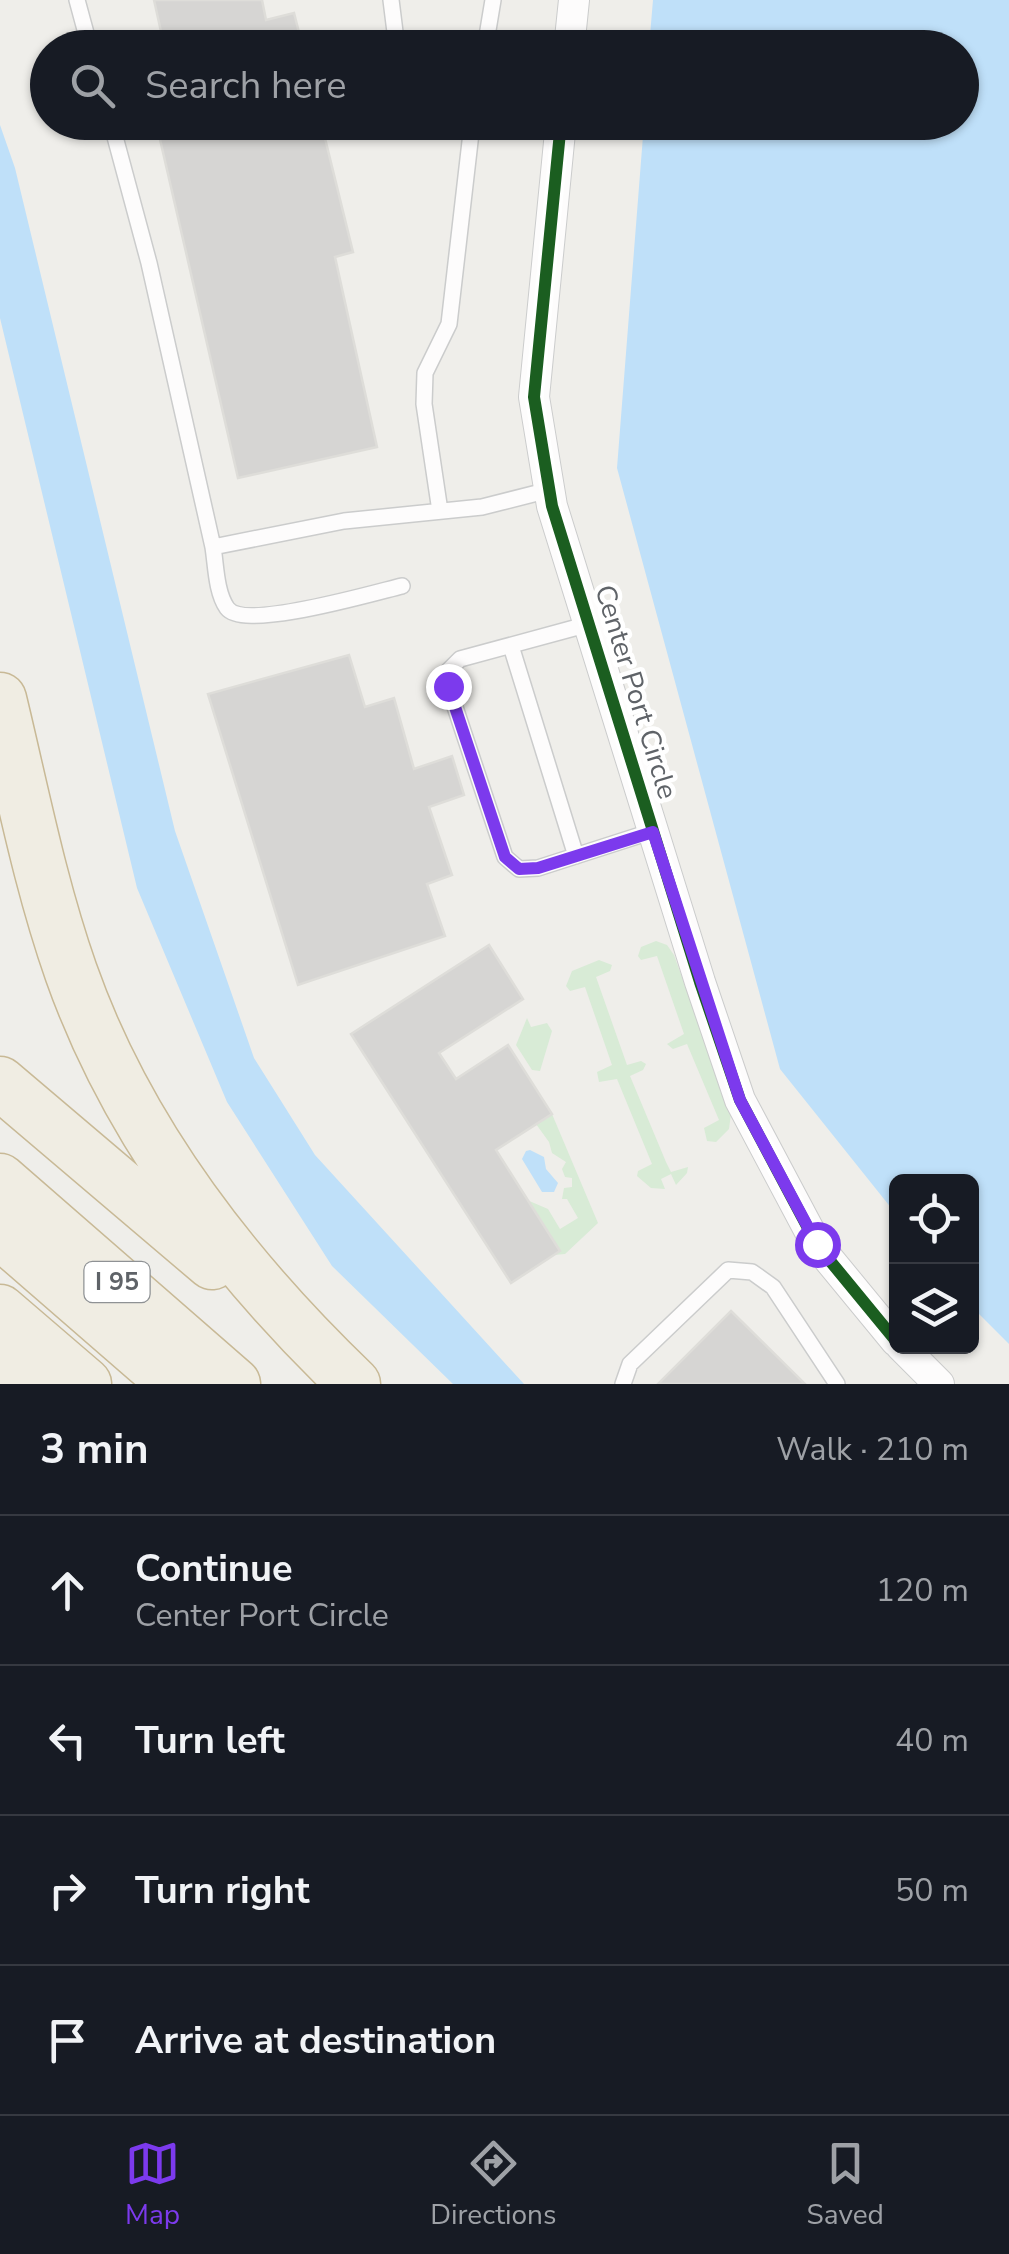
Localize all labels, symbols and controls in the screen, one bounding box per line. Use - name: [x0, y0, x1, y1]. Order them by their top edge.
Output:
- search box: [30, 30, 979, 140]
- icon: search: [65, 58, 120, 113]
- text: Search here: [145, 60, 346, 111]
- street label: Center Port Circle: [585, 580, 687, 804]
- route end: [426, 664, 472, 710]
- map controls: [889, 1174, 979, 1354]
- button: locate: [889, 1174, 979, 1264]
- route start: [795, 1222, 841, 1268]
- road number: I 95: [84, 1262, 150, 1302]
- button: layers: [889, 1264, 979, 1354]
- text: 3 min: [40, 1421, 149, 1478]
- text: Walk · 210 m: [776, 1428, 969, 1471]
- text: Continue: [135, 1543, 293, 1594]
- icon: ahead: [40, 1563, 95, 1618]
- text: 120 m: [876, 1569, 969, 1612]
- text: Center Port Circle: [135, 1594, 389, 1637]
- icon: left: [40, 1713, 95, 1768]
- text: Turn left: [135, 1715, 285, 1766]
- text: 40 m: [895, 1719, 969, 1762]
- icon: right: [40, 1863, 95, 1918]
- text: Turn right: [135, 1865, 310, 1916]
- text: 50 m: [895, 1869, 969, 1912]
- icon: arrive: [40, 2013, 95, 2068]
- text: Arrive at destination: [135, 2015, 496, 2066]
- tab: Map: [125, 2136, 180, 2234]
- tab: Directions: [430, 2136, 556, 2234]
- tab: Saved: [807, 2136, 884, 2234]

